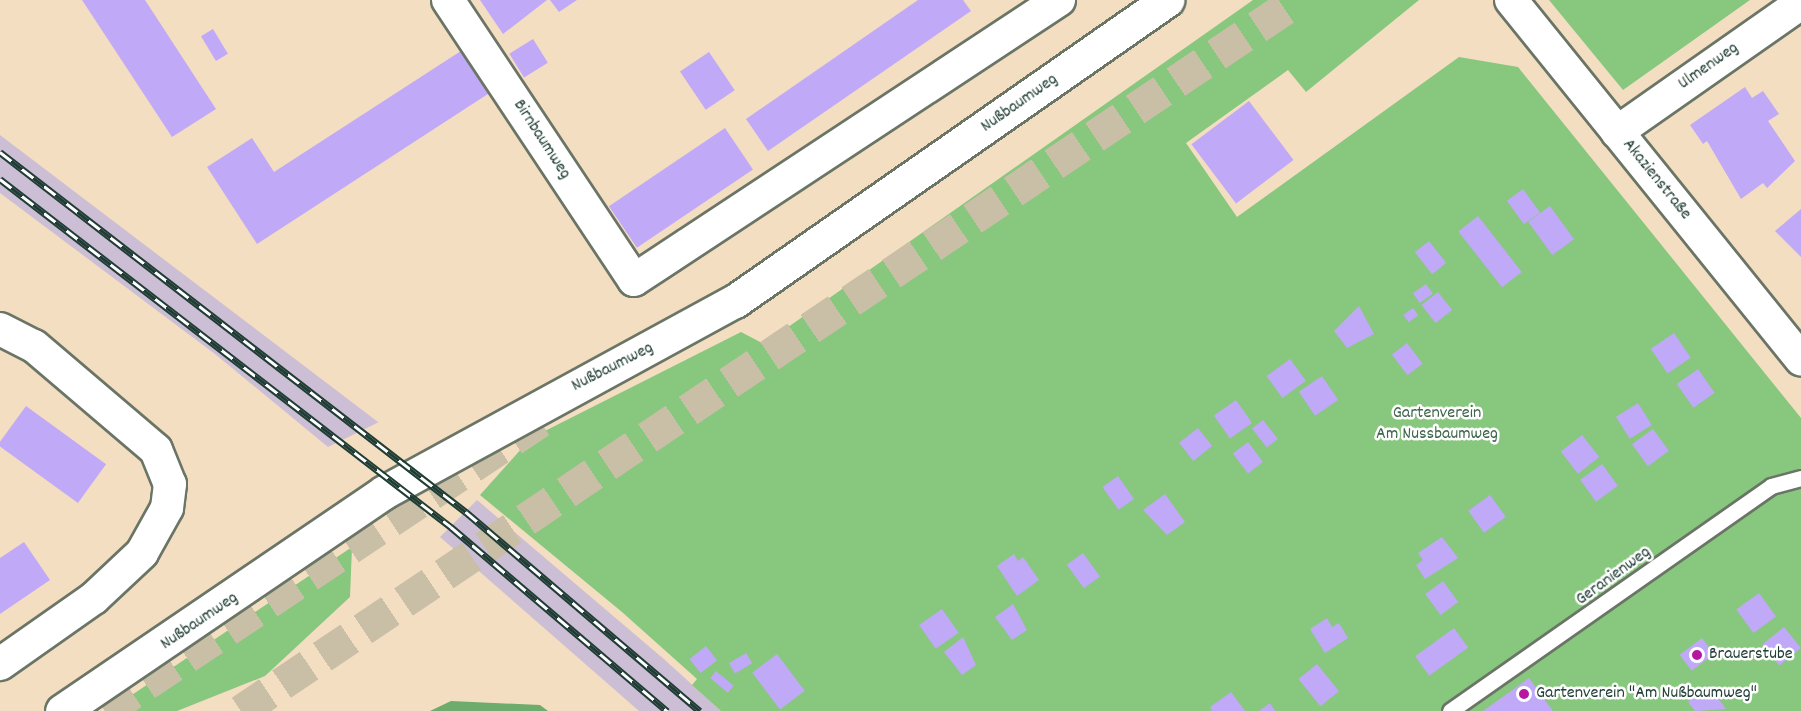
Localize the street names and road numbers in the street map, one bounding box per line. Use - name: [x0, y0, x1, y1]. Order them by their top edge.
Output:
- street label: Ulmenweg: [1675, 38, 1743, 96]
- street label: Nußbaumweg: [977, 70, 1063, 138]
- street label: Birnbaumweg: [507, 96, 575, 184]
- street label: Akazienstraße: [1617, 135, 1695, 225]
- street label: Nußbaumweg: [568, 338, 658, 398]
- street label: Geranienweg: [1572, 543, 1656, 611]
- street label: Nußbaumweg: [157, 588, 243, 656]

